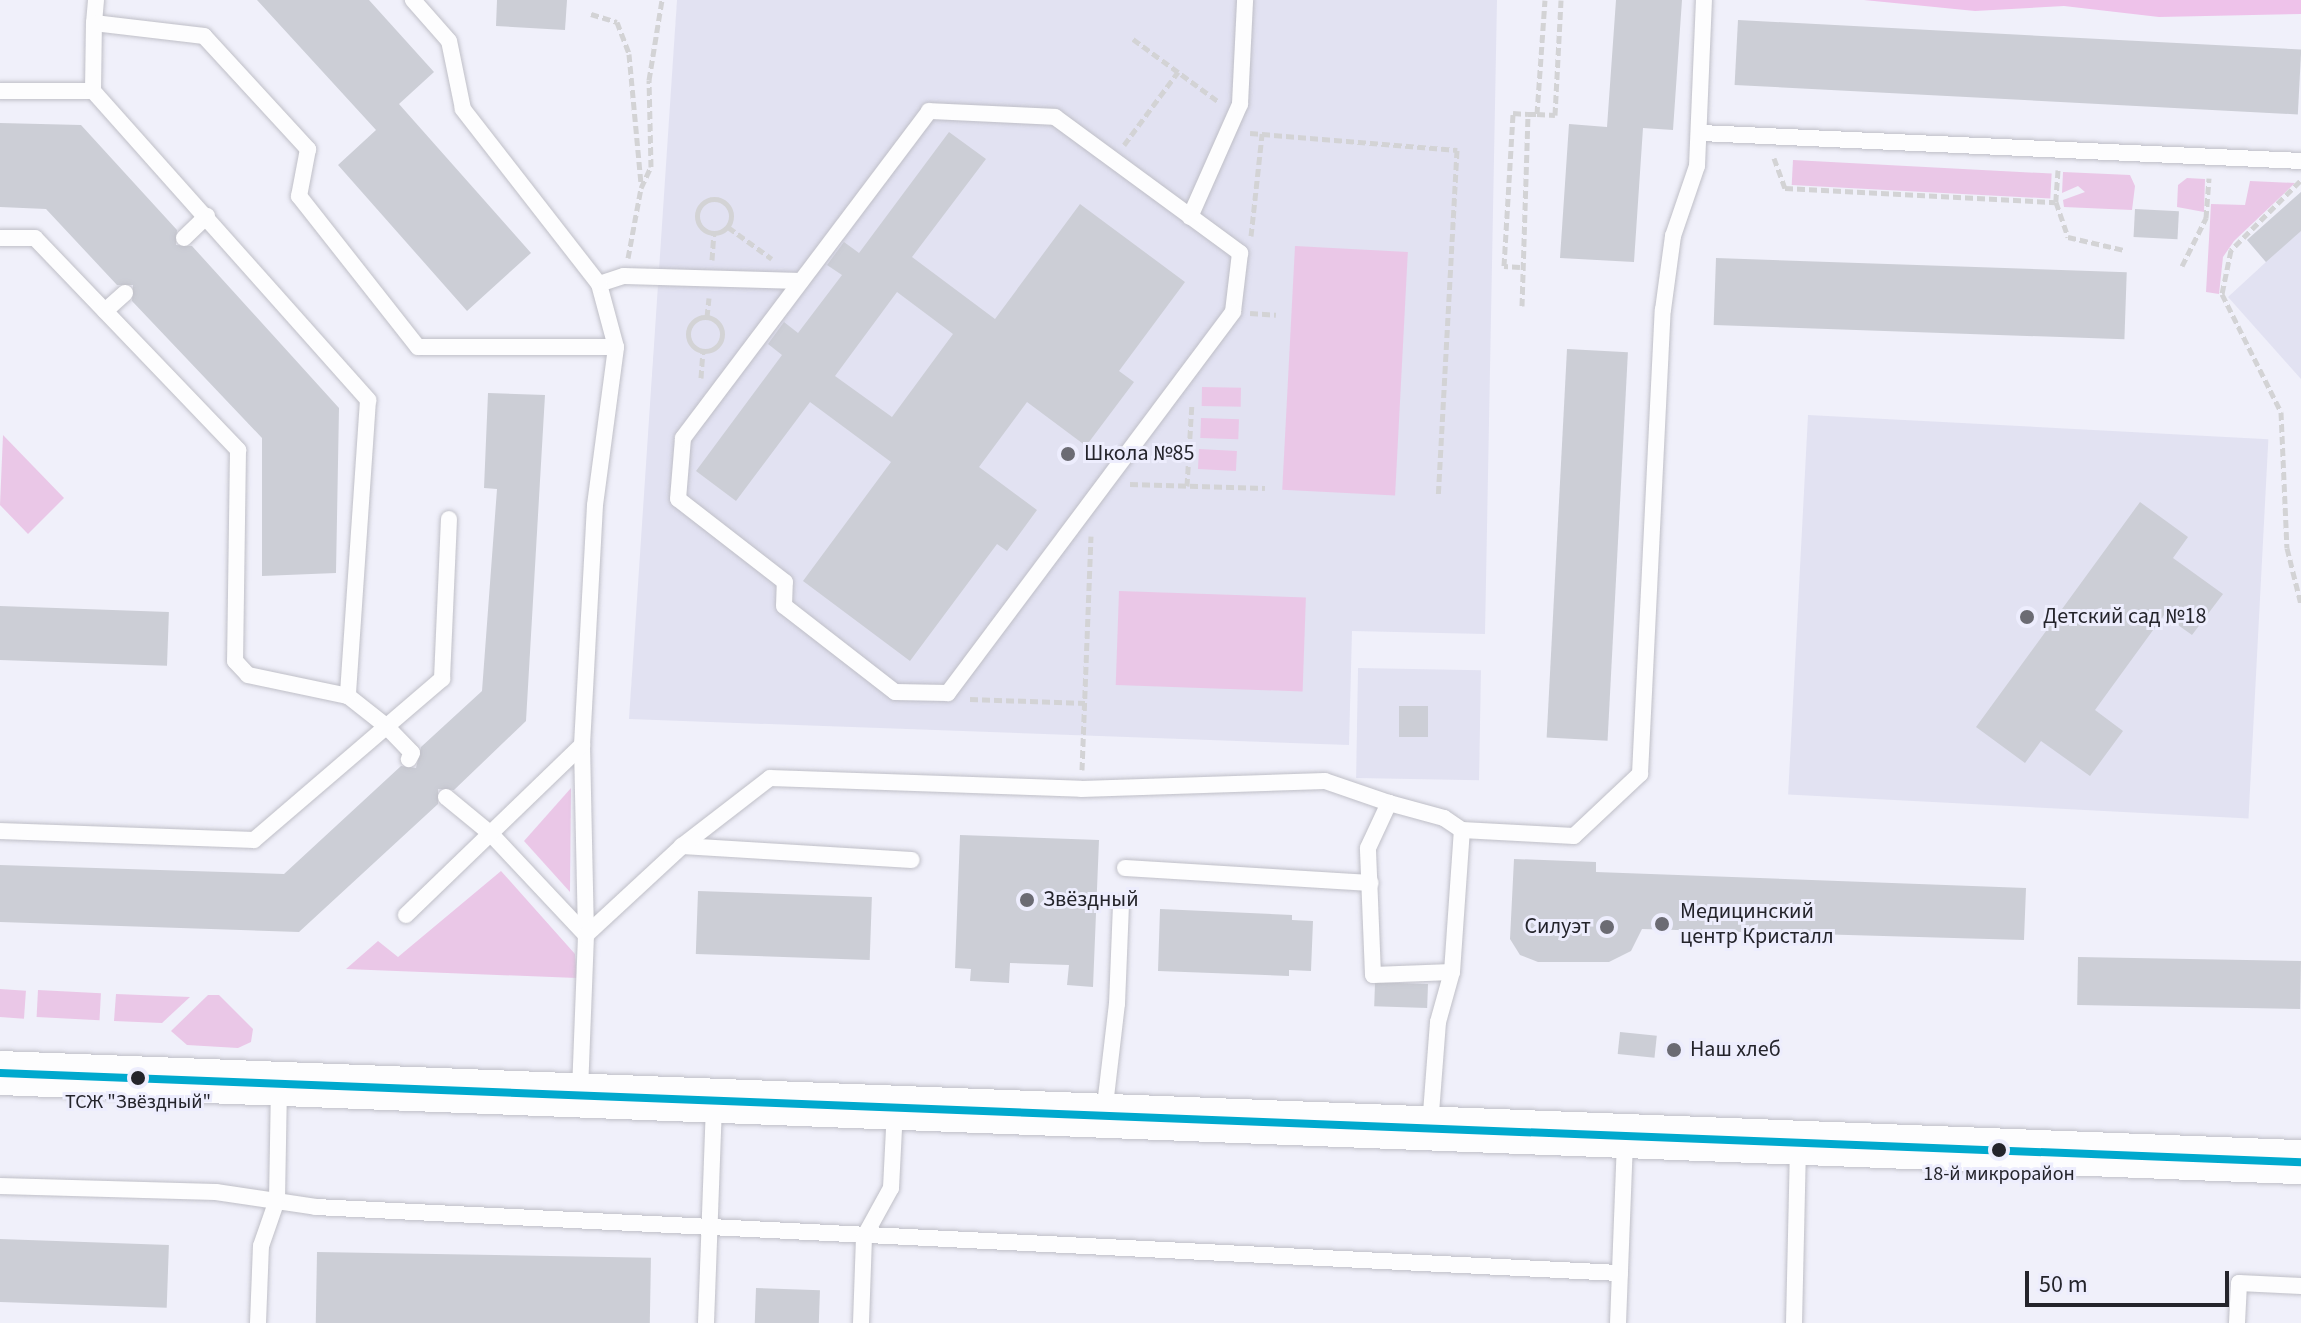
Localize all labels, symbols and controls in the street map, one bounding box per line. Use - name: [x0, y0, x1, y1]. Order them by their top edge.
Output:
- place label: Школа №85: [1084, 441, 1194, 467]
- marker: Школа №85: [1059, 445, 1077, 463]
- place label: Детский сад №18: [2043, 604, 2206, 630]
- marker: Детский сад №18: [2018, 608, 2036, 626]
- place label: Звёздный: [1043, 887, 1139, 913]
- marker: Звёздный: [1018, 891, 1036, 909]
- place label: Медицинский центр Кристалл: [1680, 898, 1834, 950]
- marker: Медицинский центр Кристалл: [1651, 913, 1673, 935]
- place label: Силуэт: [1524, 914, 1591, 940]
- marker: Силуэт: [1598, 918, 1616, 936]
- place label: Наш хлеб: [1690, 1037, 1781, 1063]
- marker: Наш хлеб: [1665, 1041, 1683, 1059]
- marker: ТСЖ "Звёздный": [130, 1070, 146, 1086]
- place label: ТСЖ "Звёздный": [65, 1090, 211, 1114]
- marker: 18-й микрорайон: [1991, 1142, 2007, 1158]
- place label: 18-й микрорайон: [1923, 1162, 2075, 1186]
- scale bar: [2029, 1255, 2233, 1305]
- text: 50 m: [2039, 1267, 2088, 1302]

